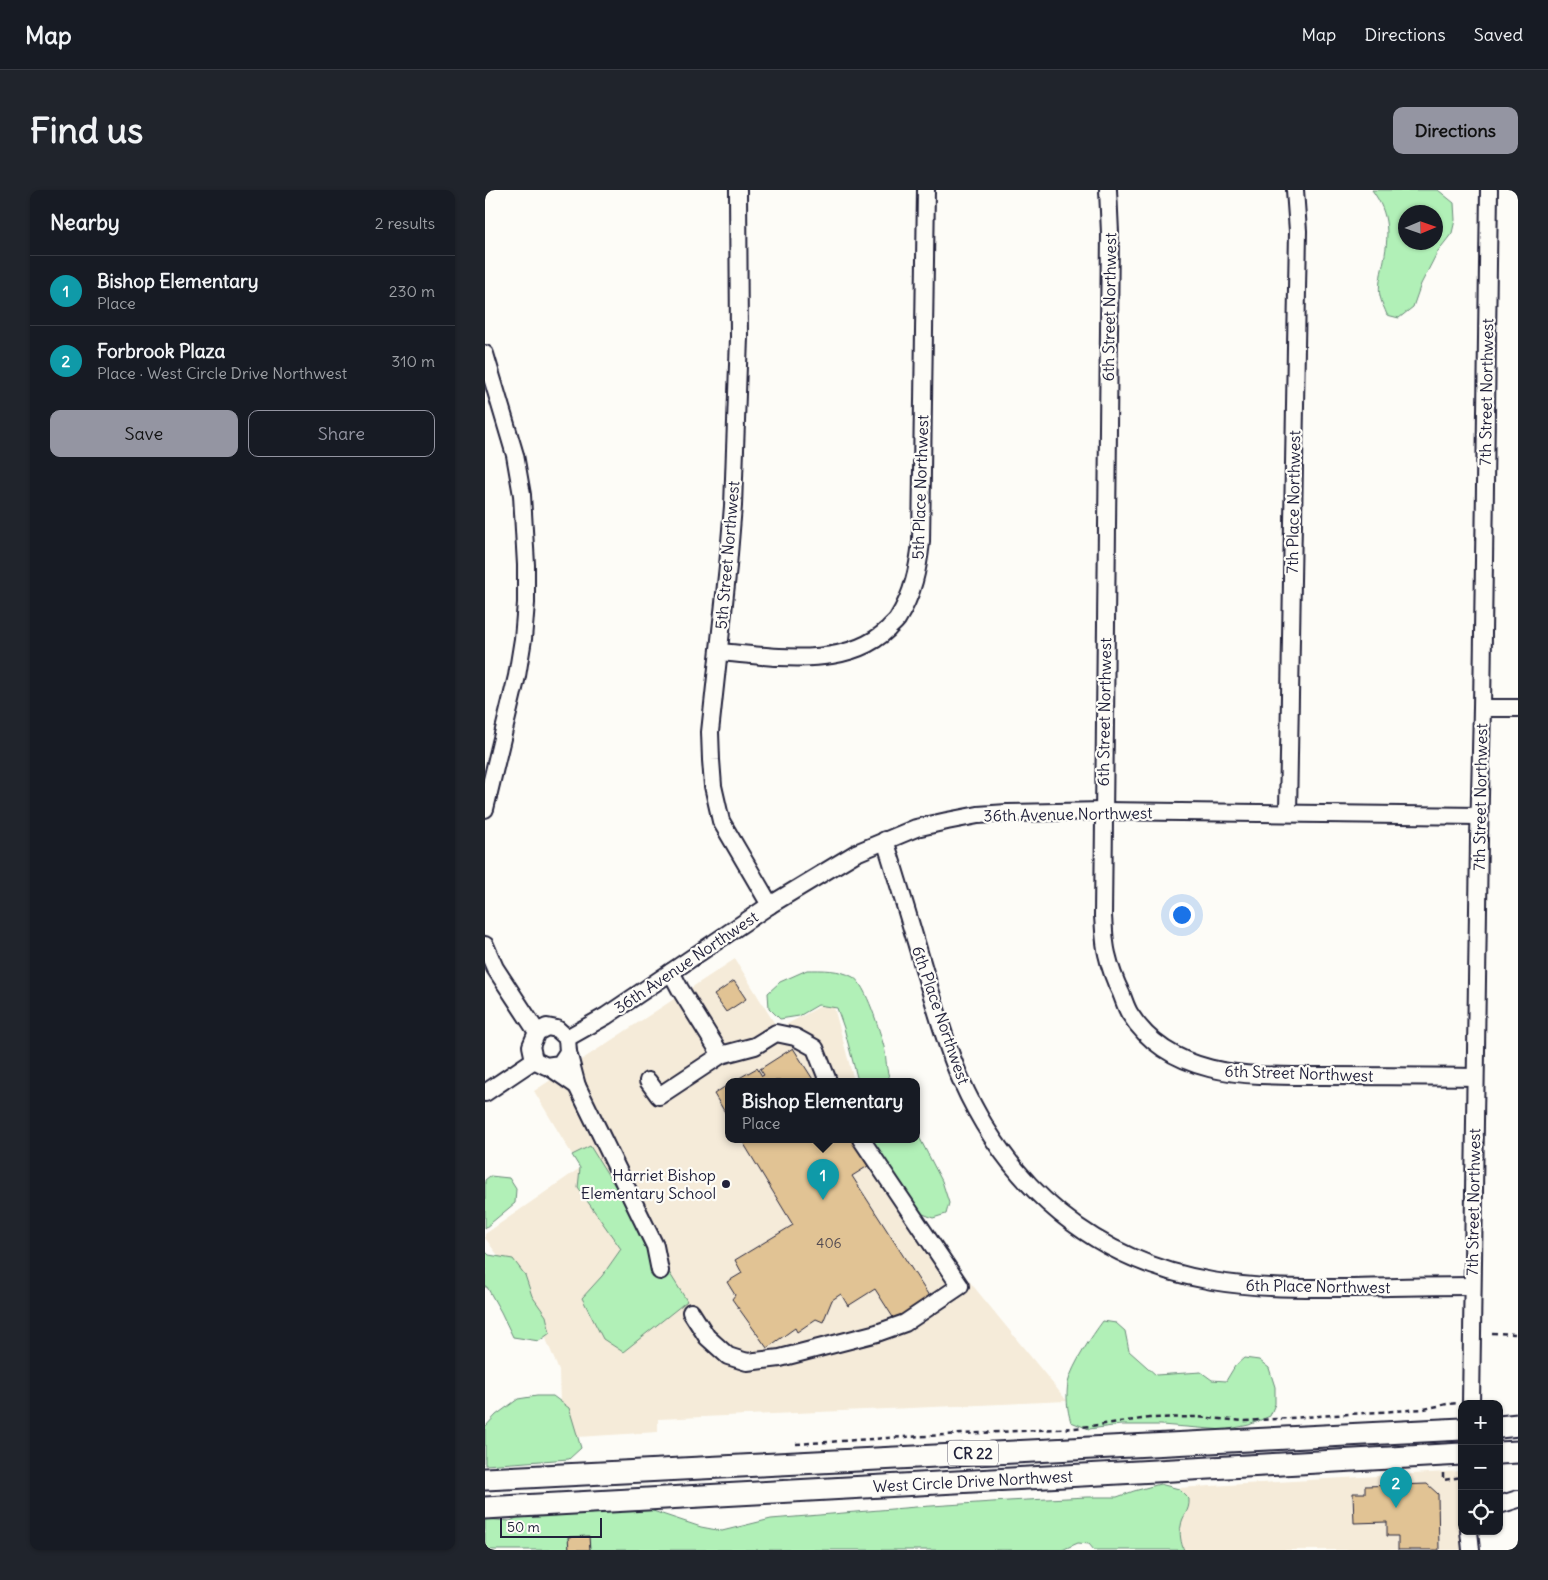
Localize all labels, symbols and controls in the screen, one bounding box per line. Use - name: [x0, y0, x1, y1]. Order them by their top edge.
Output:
- text: Map: [25, 20, 72, 50]
- text: Map: [1301, 23, 1336, 46]
- text: Directions: [1364, 23, 1446, 46]
- text: Saved: [1474, 23, 1523, 46]
- button: Directions: [1393, 107, 1518, 154]
- text: Find us: [30, 108, 143, 152]
- north arrow: [1398, 205, 1443, 250]
- text: Nearby: [50, 209, 120, 236]
- text: 2 results: [375, 213, 435, 233]
- street label: 6th Street Northwest: [1098, 232, 1120, 382]
- text: Bishop Elementary: [97, 269, 259, 293]
- text: 1: [63, 281, 69, 301]
- text: 230 m: [389, 281, 435, 301]
- text: Place: [97, 293, 136, 313]
- street label: 7th Street Northwest: [1475, 317, 1497, 466]
- text: Forbrook Plaza: [97, 339, 225, 363]
- text: 2: [62, 351, 70, 371]
- text: 310 m: [391, 351, 435, 371]
- text: Place · West Circle Drive Northwest: [97, 363, 347, 383]
- button: Save: [50, 410, 238, 457]
- button: Share: [248, 410, 435, 457]
- street label: 5th Place Northwest: [907, 414, 933, 560]
- street label: 7th Place Northwest: [1282, 429, 1304, 574]
- street label: 5th Street Northwest: [711, 479, 744, 630]
- street label: 6th Street Northwest: [1093, 637, 1115, 787]
- street label: 7th Street Northwest: [1469, 722, 1491, 871]
- street label: 36th Avenue Northwest: [983, 803, 1153, 825]
- your location: [1169, 902, 1195, 928]
- street label: 36th Avenue Northwest: [610, 906, 762, 1018]
- street label: 6th Place Northwest: [908, 943, 974, 1087]
- street label: 6th Street Northwest: [1224, 1060, 1374, 1086]
- popup: [725, 1078, 920, 1143]
- text: Bishop Elementary: [742, 1089, 903, 1113]
- text: Place: [742, 1113, 780, 1133]
- street label: 7th Street Northwest: [1462, 1127, 1484, 1276]
- pin: 1: [807, 1159, 839, 1200]
- place label: Harriet Bishop Elementary School: [581, 1165, 716, 1203]
- marker: Harriet Bishop Elementary School: [720, 1178, 732, 1190]
- house number: 406: [816, 1234, 842, 1252]
- street label: 6th Place Northwest: [1245, 1275, 1391, 1297]
- map controls: [1458, 1400, 1503, 1535]
- button: +: [1458, 1400, 1503, 1445]
- road number: CR 22: [948, 1440, 998, 1466]
- button: −: [1458, 1445, 1503, 1490]
- street label: West Circle Drive Northwest: [873, 1466, 1074, 1496]
- pin: 2: [1380, 1467, 1412, 1508]
- button: locate: [1458, 1490, 1503, 1535]
- scale bar: [500, 1515, 603, 1538]
- text: 50 m: [507, 1518, 540, 1536]

